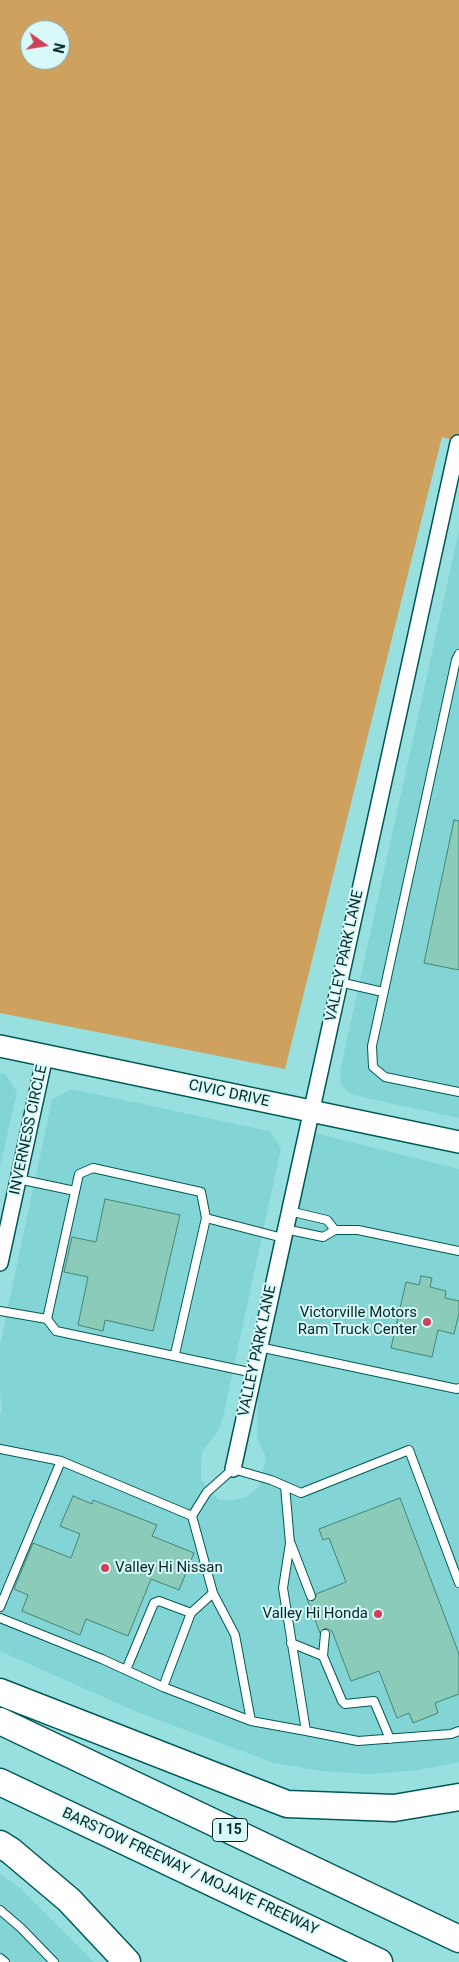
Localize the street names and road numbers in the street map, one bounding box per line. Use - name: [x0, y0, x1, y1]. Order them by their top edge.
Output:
- street label: VALLEY PARK LANE: [322, 889, 368, 1023]
- street label: INVERNESS CIRCLE: [6, 1063, 52, 1197]
- street label: CIVIC DRIVE: [187, 1077, 271, 1111]
- street label: VALLEY PARK LANE: [235, 1284, 281, 1418]
- street label: BARSTOW FREEWAY / MOJAVE FREEWAY: [59, 1804, 321, 1940]
- road number: I 15: [212, 1818, 248, 1842]

